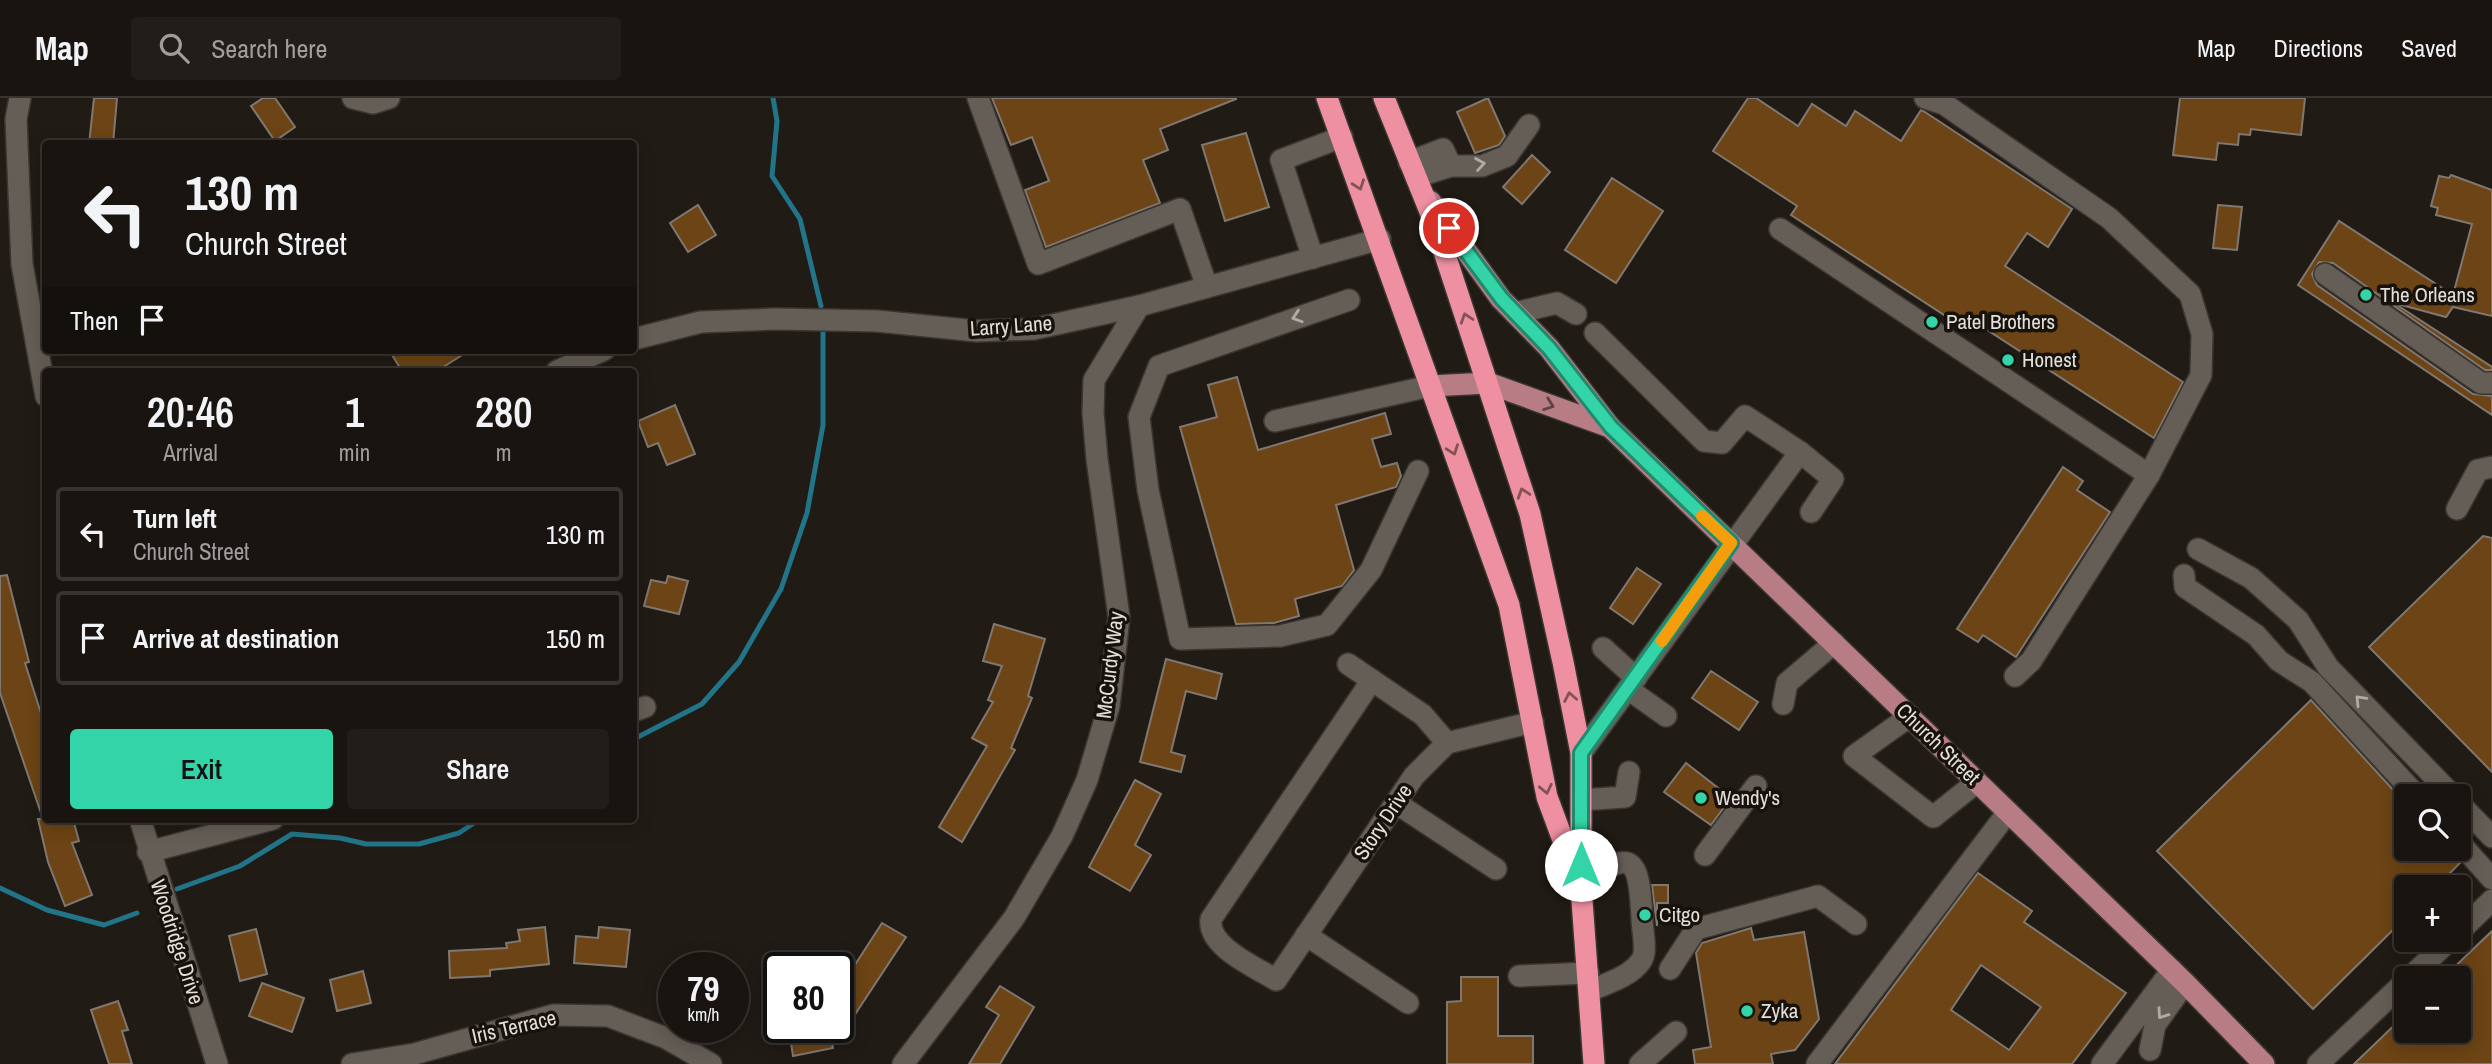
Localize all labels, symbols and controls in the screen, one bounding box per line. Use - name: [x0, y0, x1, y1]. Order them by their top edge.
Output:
- search box: [131, 17, 621, 80]
- text: Map: [35, 26, 89, 70]
- icon: search: [155, 29, 193, 67]
- text: Search here: [211, 31, 327, 66]
- text: Map: [2197, 32, 2235, 64]
- text: Directions: [2273, 32, 2363, 64]
- text: Saved: [2401, 32, 2457, 64]
- one-way arrow: [1474, 157, 1486, 172]
- text: 130 m: [185, 159, 299, 225]
- icon: left: [70, 168, 161, 259]
- one-way arrow: [1351, 178, 1365, 190]
- pin: [1419, 198, 1479, 258]
- icon: arrive: [1430, 209, 1468, 247]
- text: Church Street: [185, 222, 347, 265]
- place label: The Orleans: [2380, 280, 2475, 309]
- marker: The Orleans: [2358, 287, 2374, 303]
- icon: arrive: [133, 301, 171, 339]
- text: Then: [70, 303, 119, 338]
- place label: Patel Brothers: [1946, 307, 2055, 336]
- street label: Larry Lane: [969, 308, 1053, 343]
- one-way arrow: [1291, 309, 1303, 323]
- one-way arrow: [1460, 313, 1474, 325]
- marker: Patel Brothers: [1924, 314, 1940, 330]
- place label: Honest: [2022, 345, 2077, 374]
- marker: Honest: [2000, 352, 2016, 368]
- text: 20:46: [147, 384, 234, 440]
- text: 1: [345, 384, 364, 440]
- text: 280: [475, 384, 532, 440]
- one-way arrow: [1542, 397, 1554, 411]
- text: Arrival: [163, 437, 218, 468]
- text: min: [339, 437, 370, 468]
- text: m: [496, 437, 511, 468]
- one-way arrow: [1445, 443, 1459, 455]
- one-way arrow: [1517, 487, 1532, 499]
- text: Turn left: [133, 501, 217, 536]
- icon: left: [74, 515, 112, 553]
- text: 130 m: [546, 517, 605, 552]
- text: Church Street: [133, 536, 249, 567]
- street label: McCurdy Way: [1089, 609, 1130, 720]
- icon: arrive: [74, 619, 112, 657]
- text: Arrive at destination: [133, 621, 339, 656]
- text: 150 m: [546, 621, 605, 656]
- one-way arrow: [1563, 691, 1578, 703]
- street label: Church Street: [1890, 696, 1987, 791]
- one-way arrow: [2355, 696, 2368, 709]
- button: Exit: [70, 729, 333, 809]
- button: Share: [347, 729, 609, 809]
- street label: Story Drive: [1346, 778, 1419, 866]
- one-way arrow: [1538, 783, 1552, 795]
- place label: Wendy's: [1715, 783, 1780, 812]
- map controls: [2394, 784, 2471, 1043]
- button: search: [2394, 784, 2471, 861]
- marker: Wendy's: [1693, 790, 1709, 806]
- position arrow: [1544, 828, 1618, 902]
- button: +: [2394, 875, 2471, 952]
- street label: Woodridge Drive: [144, 876, 211, 1008]
- place label: Citgo: [1659, 900, 1700, 929]
- marker: Citgo: [1637, 907, 1653, 923]
- speed limit sign: 80: [763, 952, 854, 1043]
- text: 79: [688, 965, 719, 1012]
- button: −: [2394, 966, 2471, 1043]
- place label: Zyka: [1761, 996, 1799, 1025]
- text: km/h: [688, 1002, 720, 1027]
- street label: Iris Terrace: [469, 1003, 559, 1050]
- marker: Zyka: [1739, 1003, 1755, 1019]
- one-way arrow: [2158, 1006, 2171, 1019]

